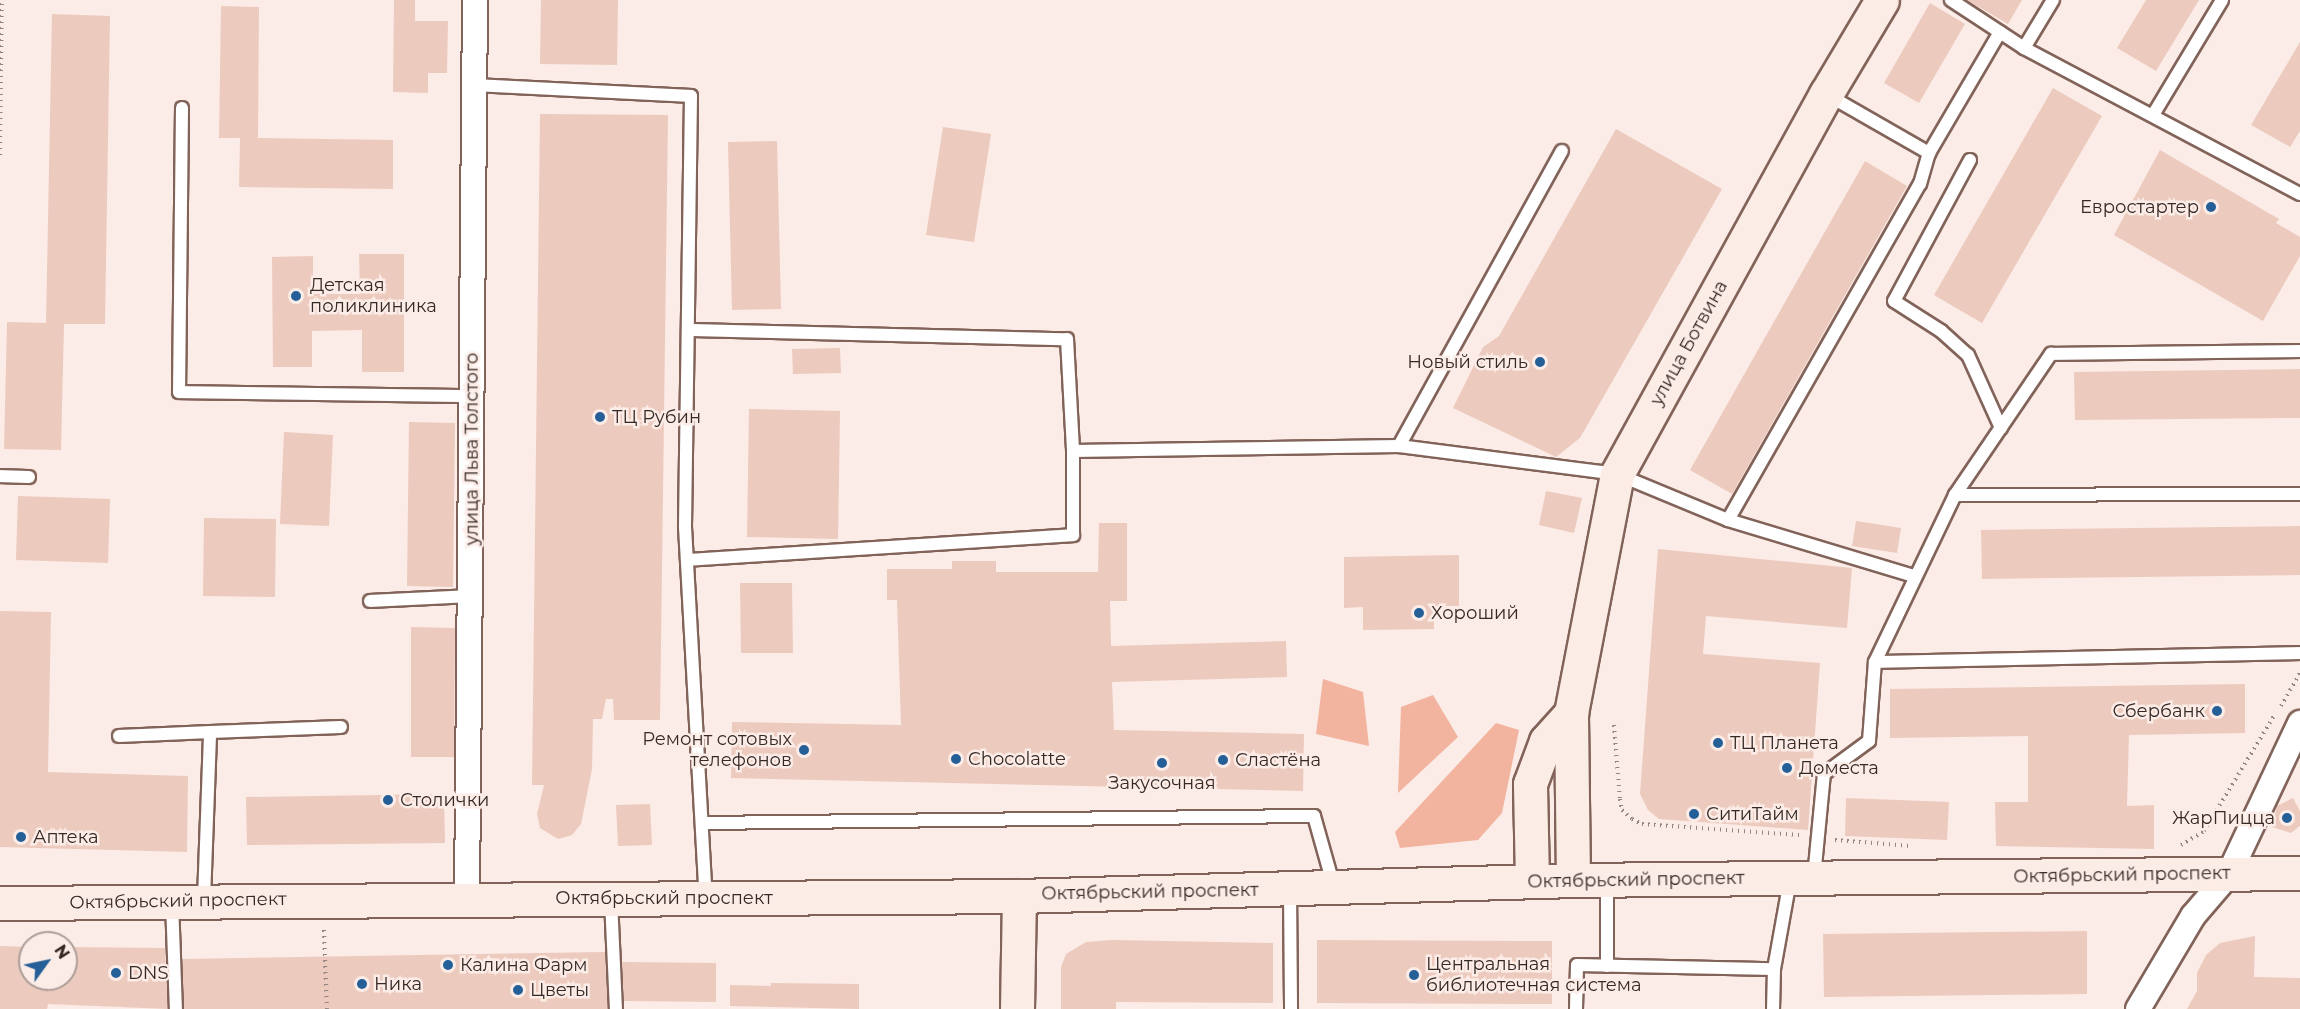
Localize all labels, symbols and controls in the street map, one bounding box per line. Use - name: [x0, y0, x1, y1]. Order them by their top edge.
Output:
- place label: Евростартер: [2080, 196, 2199, 218]
- marker: Евростартер: [2204, 200, 2218, 214]
- place label: Детская поликлиника: [310, 275, 437, 318]
- street label: улица Ботвина: [1646, 277, 1732, 409]
- marker: Детская поликлиника: [287, 287, 305, 305]
- place label: Новый стиль: [1407, 351, 1528, 373]
- street label: улица Льва Толстого: [461, 353, 483, 545]
- marker: Новый стиль: [1533, 355, 1547, 369]
- place label: ТЦ Рубин: [612, 406, 701, 428]
- marker: ТЦ Рубин: [593, 410, 607, 424]
- place label: Хороший: [1431, 602, 1519, 624]
- marker: Хороший: [1412, 606, 1426, 620]
- place label: Сбербанк: [2113, 700, 2205, 722]
- marker: Сбербанк: [2210, 704, 2224, 718]
- place label: Ремонт сотовых телефонов: [642, 729, 792, 771]
- place label: ТЦ Планета: [1730, 732, 1839, 754]
- marker: ТЦ Планета: [1711, 736, 1725, 750]
- marker: Ремонт сотовых телефонов: [797, 743, 811, 757]
- place label: Chocolatte: [968, 748, 1066, 770]
- place label: Сластёна: [1235, 749, 1321, 771]
- marker: Chocolatte: [949, 752, 963, 766]
- marker: Сластёна: [1216, 753, 1230, 767]
- marker: Закусочная: [1155, 756, 1169, 770]
- place label: Доместа: [1799, 757, 1879, 779]
- marker: Доместа: [1780, 761, 1794, 775]
- place label: Закусочная: [1108, 772, 1216, 794]
- place label: Столички: [400, 789, 489, 811]
- marker: Столички: [381, 793, 395, 807]
- place label: СитиТайм: [1706, 803, 1799, 825]
- marker: СитиТайм: [1687, 807, 1701, 821]
- place label: ЖарПицца: [2172, 807, 2275, 829]
- marker: ЖарПицца: [2280, 811, 2294, 825]
- place label: Аптека: [33, 826, 99, 848]
- marker: Аптека: [14, 830, 28, 844]
- street label: Октябрьский проспект: [2013, 862, 2231, 888]
- street label: Октябрьский проспект: [1527, 867, 1745, 893]
- street label: Октябрьский проспект: [1041, 879, 1259, 905]
- street label: Октябрьский проспект: [555, 887, 773, 909]
- street label: Октябрьский проспект: [69, 888, 287, 914]
- north arrow: [18, 931, 78, 991]
- text: N: [50, 941, 73, 963]
- place label: Калина Фарм: [460, 954, 588, 976]
- place label: Центральная библиотечная система: [1426, 954, 1642, 996]
- marker: Калина Фарм: [441, 958, 455, 972]
- place label: DNS: [128, 962, 169, 984]
- marker: DNS: [109, 966, 123, 980]
- marker: Центральная библиотечная система: [1407, 968, 1421, 982]
- place label: Ника: [374, 973, 422, 995]
- marker: Ника: [355, 977, 369, 991]
- place label: Цветы: [530, 979, 589, 1001]
- marker: Цветы: [511, 983, 525, 997]

